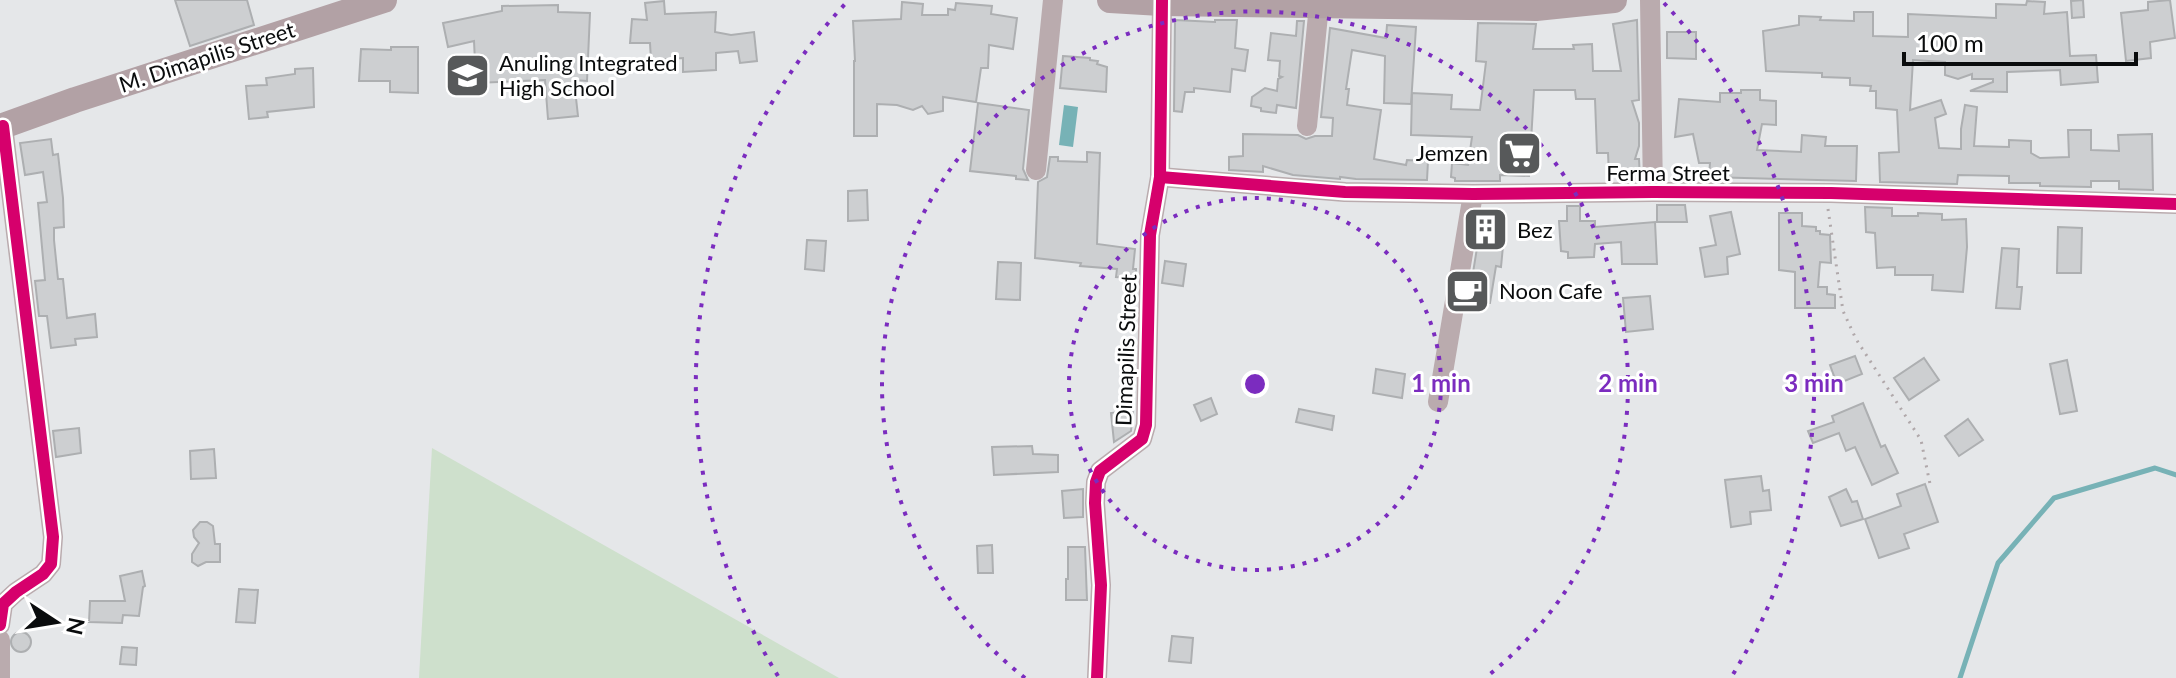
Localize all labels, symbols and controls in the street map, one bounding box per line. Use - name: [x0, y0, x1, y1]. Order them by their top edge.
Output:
- street label: M. Dimapilis Street: [116, 15, 298, 98]
- scale bar: [1904, 16, 2136, 66]
- text: 100 m: [1916, 28, 1984, 57]
- place label: Anuling Integrated High School: [499, 49, 678, 101]
- school or university icon: Anuling Integrated High School: [444, 52, 492, 100]
- supermarket icon: Jemzen: [1495, 129, 1543, 177]
- place label: Jemzen: [1416, 139, 1488, 166]
- street label: Ferma Street: [1606, 159, 1730, 186]
- building icon: Bez: [1462, 206, 1510, 254]
- place label: Bez: [1517, 216, 1553, 243]
- cafe icon: Noon Cafe: [1444, 267, 1492, 315]
- street label: Dimapilis Street: [1109, 273, 1142, 426]
- place label: Noon Cafe: [1499, 277, 1603, 304]
- text: 1 min: [1411, 368, 1471, 397]
- text: 2 min: [1598, 368, 1658, 397]
- text: 3 min: [1784, 368, 1844, 397]
- centre of rings: [1241, 370, 1269, 398]
- north arrow: [16, 582, 96, 662]
- text: N: [61, 615, 91, 637]

